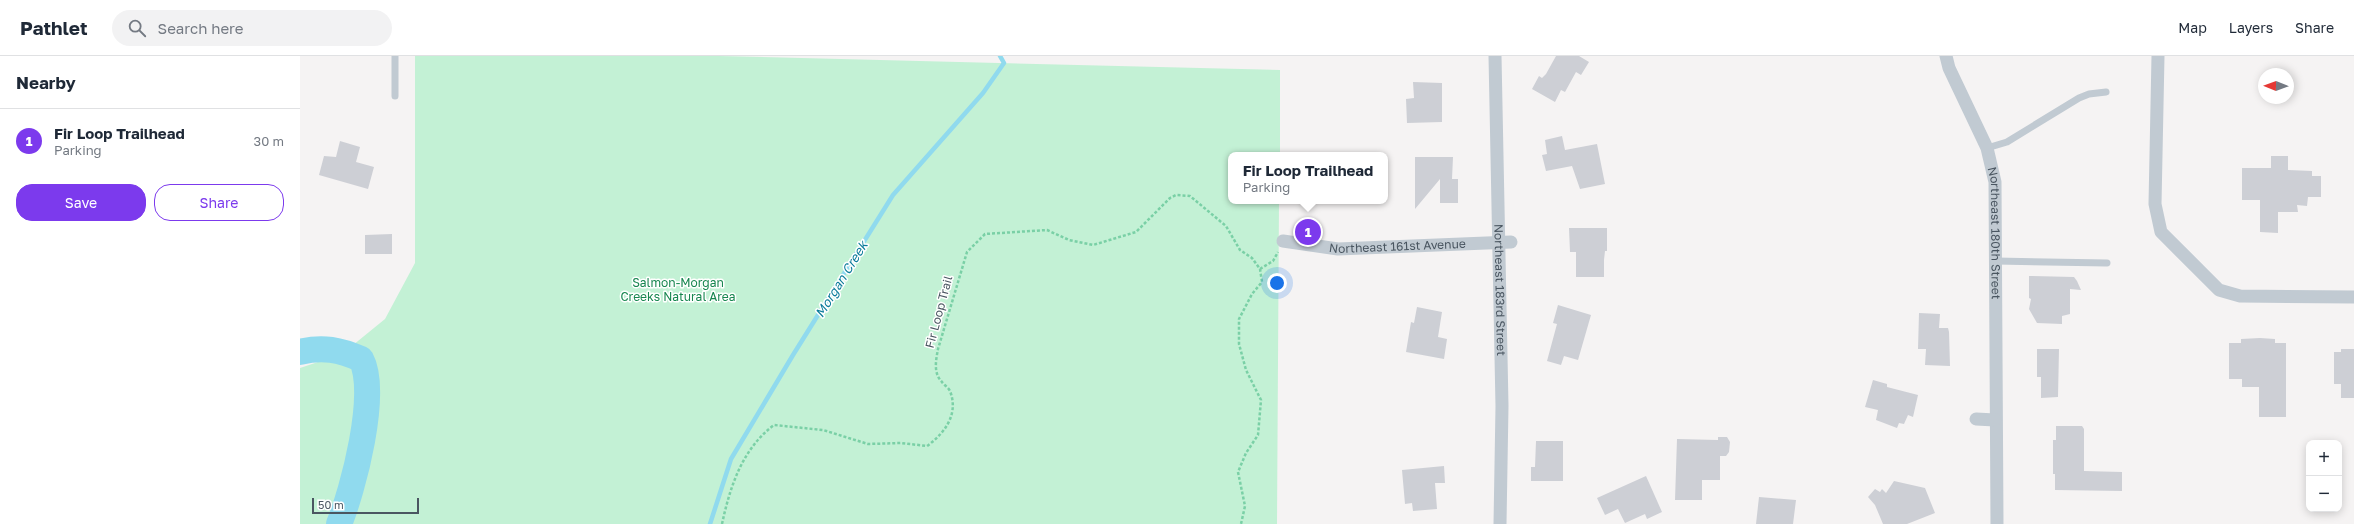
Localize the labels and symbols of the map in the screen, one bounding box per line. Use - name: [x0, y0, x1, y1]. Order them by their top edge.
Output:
- north arrow: [2258, 68, 2294, 104]
- street label: Northeast 180th Street: [1985, 165, 2004, 300]
- pin: 1: [1295, 217, 1321, 247]
- street label: Northeast 183rd Street: [1491, 224, 1509, 356]
- street label: Northeast 161st Avenue: [1328, 236, 1466, 256]
- water label: Morgan Creek: [811, 237, 872, 320]
- your location: [1267, 273, 1287, 293]
- street label: Fir Loop Trail: [922, 274, 955, 350]
- park label: Salmon-Morgan Creeks Natural Area: [620, 275, 736, 304]
- scale bar: [312, 496, 419, 515]

